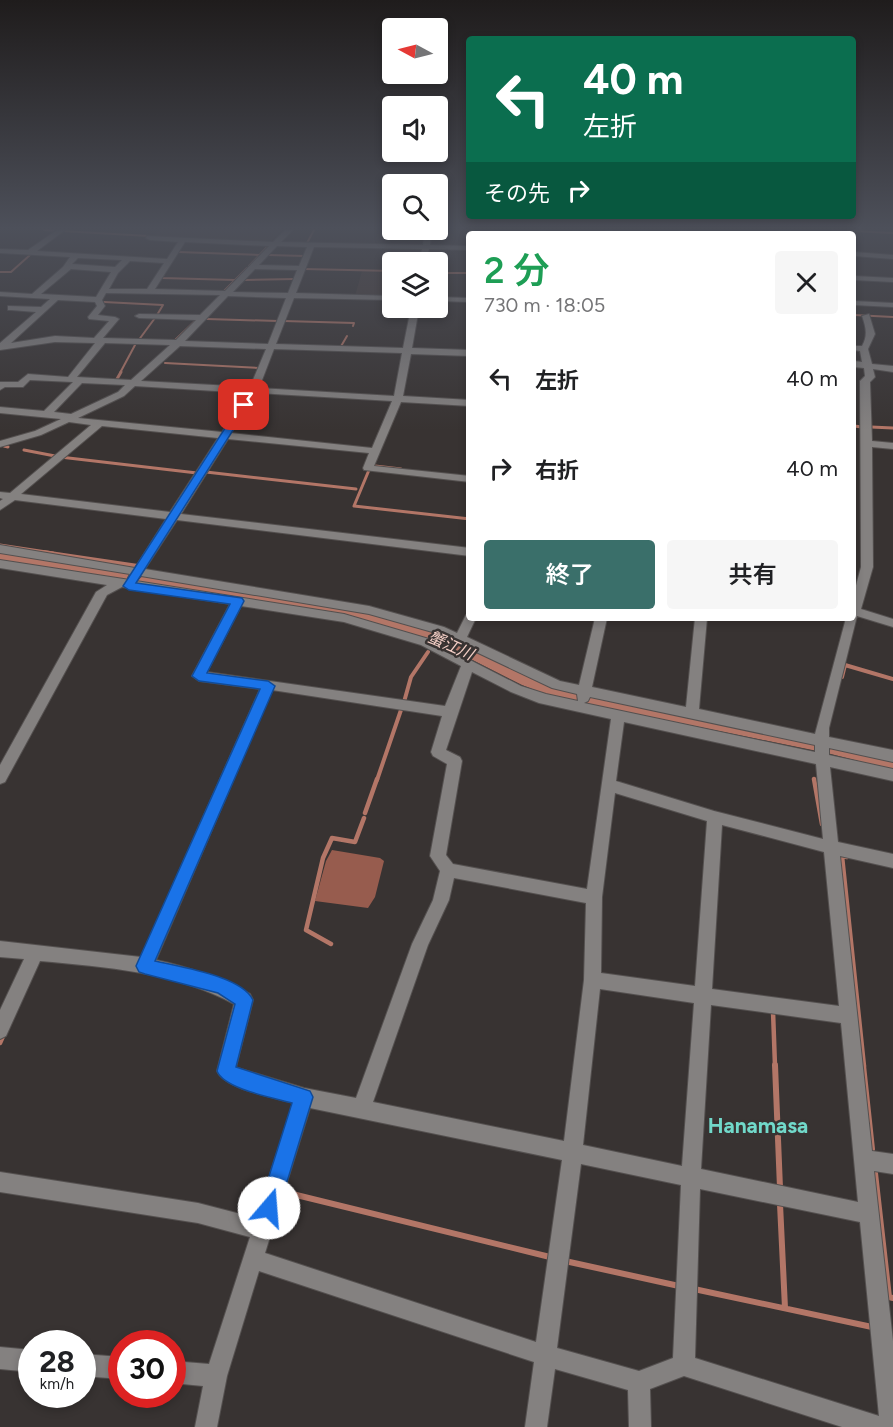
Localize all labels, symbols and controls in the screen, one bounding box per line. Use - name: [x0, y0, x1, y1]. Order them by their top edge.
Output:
- north arrow: [382, 18, 448, 84]
- map controls: [382, 18, 448, 318]
- text: 40 m: [583, 54, 683, 105]
- icon: left: [484, 60, 562, 138]
- button: sound: [382, 96, 448, 162]
- text: 左折: [583, 110, 637, 143]
- button: search: [382, 174, 448, 240]
- icon: right: [562, 174, 595, 207]
- text: その先: [484, 180, 550, 207]
- text: 2 分: [484, 249, 549, 292]
- button: close: [775, 251, 838, 314]
- button: layers: [382, 252, 448, 318]
- text: 730 m · 18:05: [484, 293, 605, 317]
- icon: left: [484, 362, 517, 395]
- text: 40 m: [786, 365, 838, 392]
- text: 左折: [535, 367, 579, 394]
- pin: [218, 379, 269, 430]
- icon: arrive: [227, 388, 260, 421]
- icon: right: [484, 452, 517, 485]
- text: 40 m: [786, 455, 838, 482]
- text: 右折: [535, 457, 579, 484]
- button: 終了: [484, 540, 655, 609]
- button: 共有: [667, 540, 838, 609]
- water label: 蟹江川: [425, 627, 478, 665]
- district label: Hanamasa: [708, 1113, 808, 1138]
- position arrow: [237, 1176, 301, 1240]
- speed limit sign: 30: [108, 1330, 186, 1408]
- text: 28: [39, 1343, 75, 1380]
- text: km/h: [40, 1375, 74, 1393]

